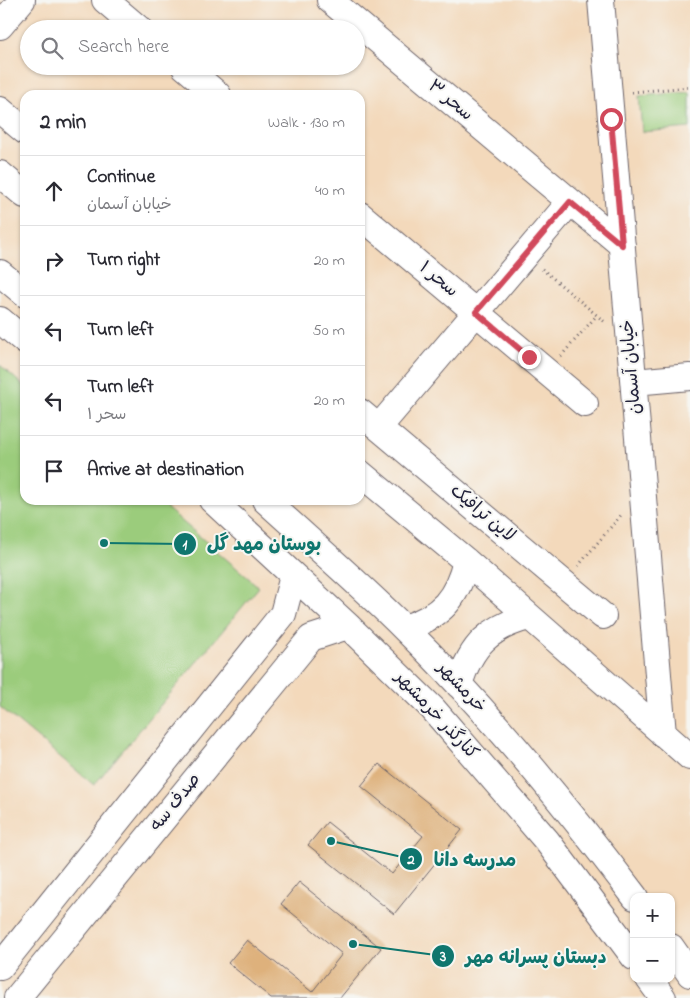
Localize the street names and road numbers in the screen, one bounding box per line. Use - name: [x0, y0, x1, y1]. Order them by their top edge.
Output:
- street label: سحر ۳: [422, 74, 478, 128]
- street label: سحر ۱: [413, 256, 463, 304]
- street label: خیابان آسمان: [615, 318, 649, 416]
- street label: لاین ترافیک: [444, 479, 520, 549]
- street label: خرمشهر: [429, 655, 492, 720]
- street label: کنارگذر خرمشهر: [387, 665, 484, 766]
- street label: صدف سه: [144, 768, 208, 838]

